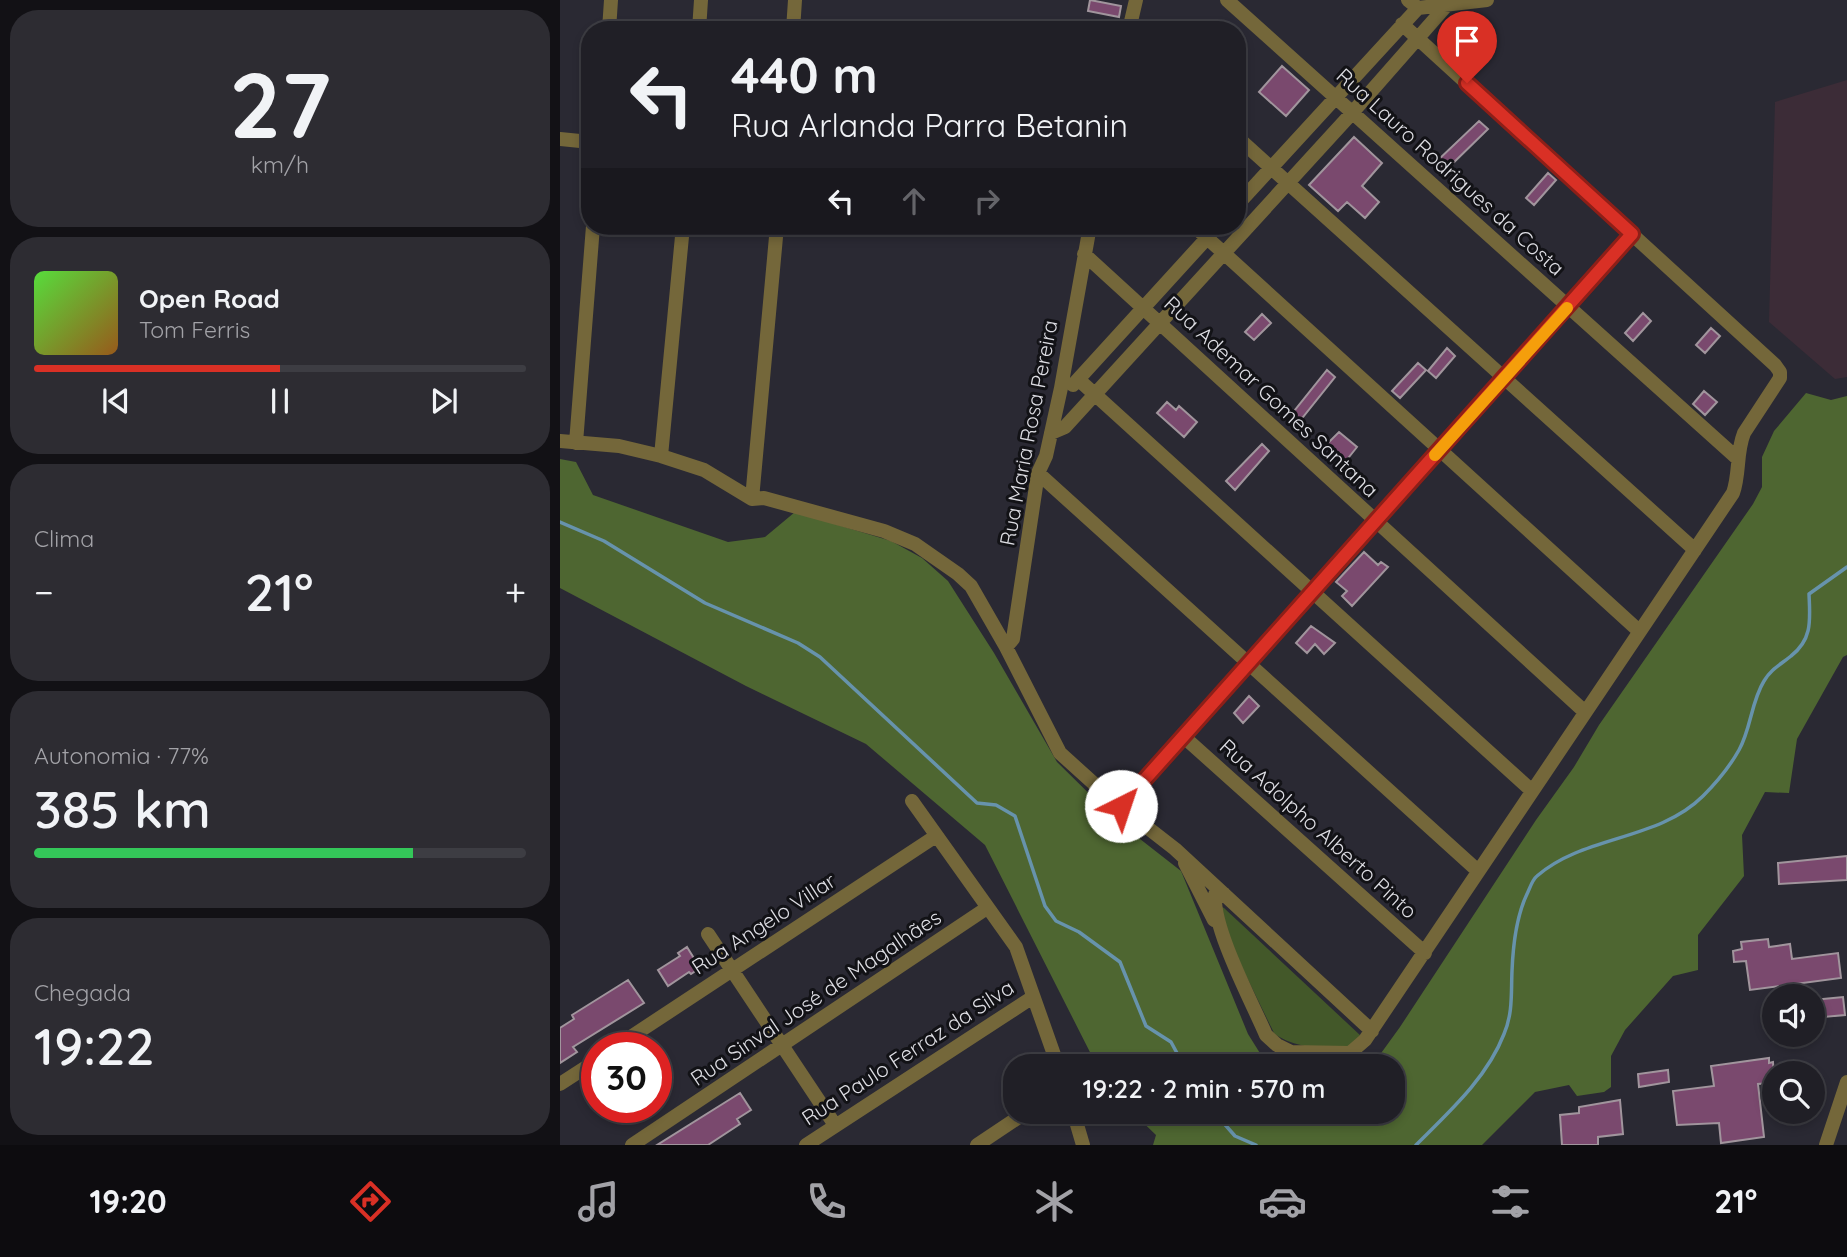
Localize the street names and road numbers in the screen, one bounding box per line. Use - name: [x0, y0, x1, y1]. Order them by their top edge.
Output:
- street label: Rua Lauro Rodrigues da Costa: [1331, 62, 1570, 280]
- street label: Rua Ademar Gomes Santana: [1159, 290, 1384, 502]
- street label: Rua Maria Rosa Pereira: [993, 318, 1063, 548]
- street label: Rua Adolpho Alberto Pinto: [1215, 733, 1423, 924]
- street label: Rua Angelo Villar: [687, 867, 840, 979]
- street label: Rua Sinval José de Magalhães: [685, 904, 946, 1091]
- street label: Rua Paulo Ferraz da Silva: [797, 974, 1018, 1131]

